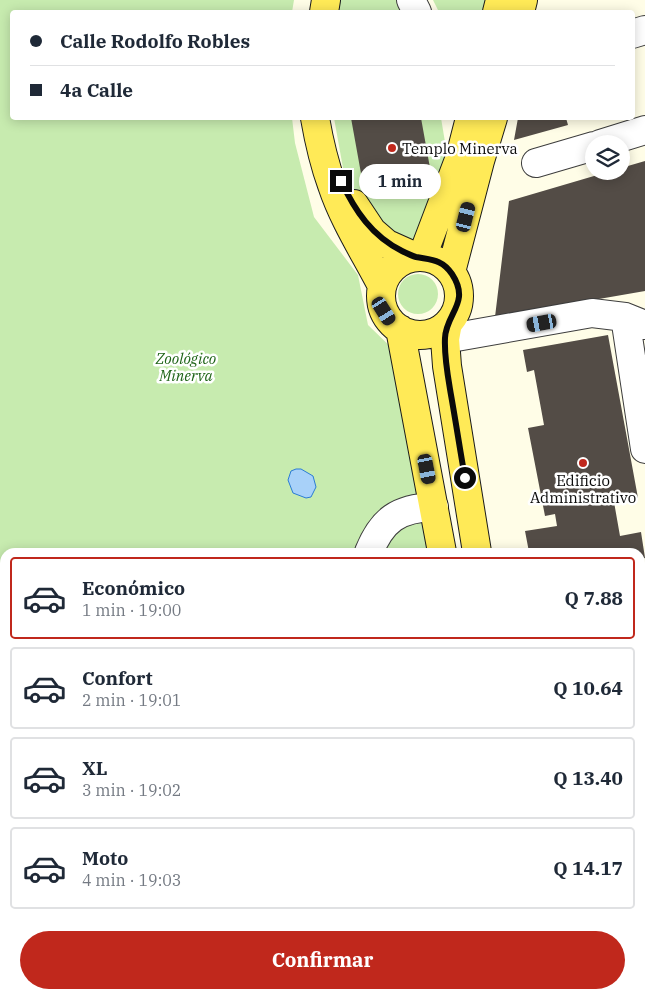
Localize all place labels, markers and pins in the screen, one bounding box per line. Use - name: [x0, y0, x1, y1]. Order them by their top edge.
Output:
- place label: Templo Minerva: [402, 139, 518, 158]
- marker: Templo Minerva: [386, 142, 398, 154]
- marker: Edificio Administrativo: [577, 457, 589, 469]
- place label: Edificio Administrativo: [530, 471, 636, 507]

